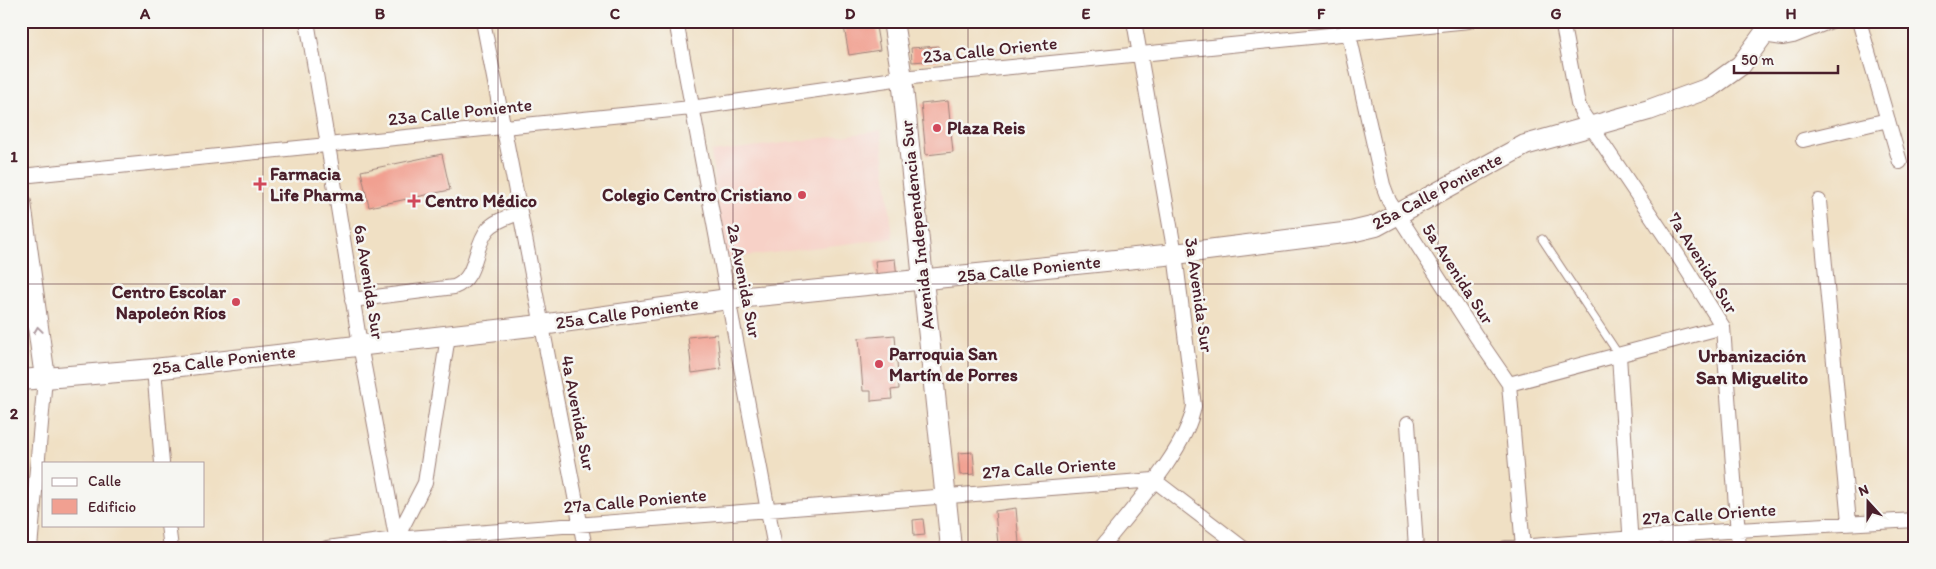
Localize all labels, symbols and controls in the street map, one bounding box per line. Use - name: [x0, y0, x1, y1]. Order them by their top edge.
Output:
- text: A: [139, 4, 151, 23]
- text: B: [375, 4, 386, 23]
- text: C: [610, 4, 621, 23]
- text: D: [845, 4, 856, 23]
- text: E: [1082, 4, 1091, 23]
- text: F: [1317, 4, 1326, 23]
- text: G: [1550, 4, 1562, 23]
- text: H: [1785, 4, 1797, 23]
- street label: 23a Calle Oriente: [922, 32, 1058, 68]
- scale bar: [1734, 42, 1837, 74]
- text: 50 m: [1741, 51, 1774, 69]
- street label: 23a Calle Poniente: [387, 94, 533, 130]
- place label: Plaza Reis: [947, 117, 1025, 139]
- street label: Avenida Independencia Sur: [895, 119, 939, 331]
- marker: Plaza Reis: [931, 122, 943, 134]
- text: 1: [10, 147, 18, 166]
- street label: 25a Calle Poniente: [1368, 147, 1506, 235]
- place label: Farmacia Life Pharma: [270, 163, 364, 206]
- marker: Farmacia Life Pharma: [254, 178, 266, 190]
- place label: Colegio Centro Cristiano: [602, 184, 792, 206]
- marker: Colegio Centro Cristiano: [796, 189, 808, 201]
- place label: Centro Médico: [425, 190, 537, 212]
- marker: Centro Médico: [407, 194, 421, 208]
- street label: 7a Avenida Sur: [1663, 208, 1743, 318]
- street label: 5a Avenida Sur: [1417, 220, 1499, 329]
- street label: 2a Avenida Sur: [722, 222, 766, 341]
- street label: 6a Avenida Sur: [349, 223, 389, 342]
- street label: 3a Avenida Sur: [1180, 236, 1218, 355]
- street label: 25a Calle Poniente: [956, 251, 1102, 287]
- place label: Centro Escolar Napoleón Ríos: [112, 281, 227, 324]
- street label: 25a Calle Poniente: [554, 292, 700, 334]
- marker: Centro Escolar Napoleón Ríos: [230, 296, 242, 308]
- one-way arrow: [33, 325, 44, 333]
- street label: 25a Calle Poniente: [151, 340, 297, 380]
- place label: Parroquia San Martín de Porres: [889, 343, 1018, 386]
- district label: Urbanización San Miguelito: [1696, 344, 1808, 389]
- street label: 4a Avenida Sur: [556, 354, 600, 473]
- marker: Parroquia San Martín de Porres: [873, 358, 885, 370]
- text: 2: [10, 404, 19, 423]
- street label: 27a Calle Oriente: [981, 452, 1117, 484]
- legend: [42, 462, 205, 526]
- text: Calle: [88, 472, 121, 490]
- north arrow: [1844, 476, 1894, 526]
- text: N: [1856, 481, 1871, 500]
- street label: 27a Calle Poniente: [562, 484, 708, 518]
- text: Edificio: [88, 498, 136, 516]
- street label: 27a Calle Oriente: [1641, 498, 1777, 530]

